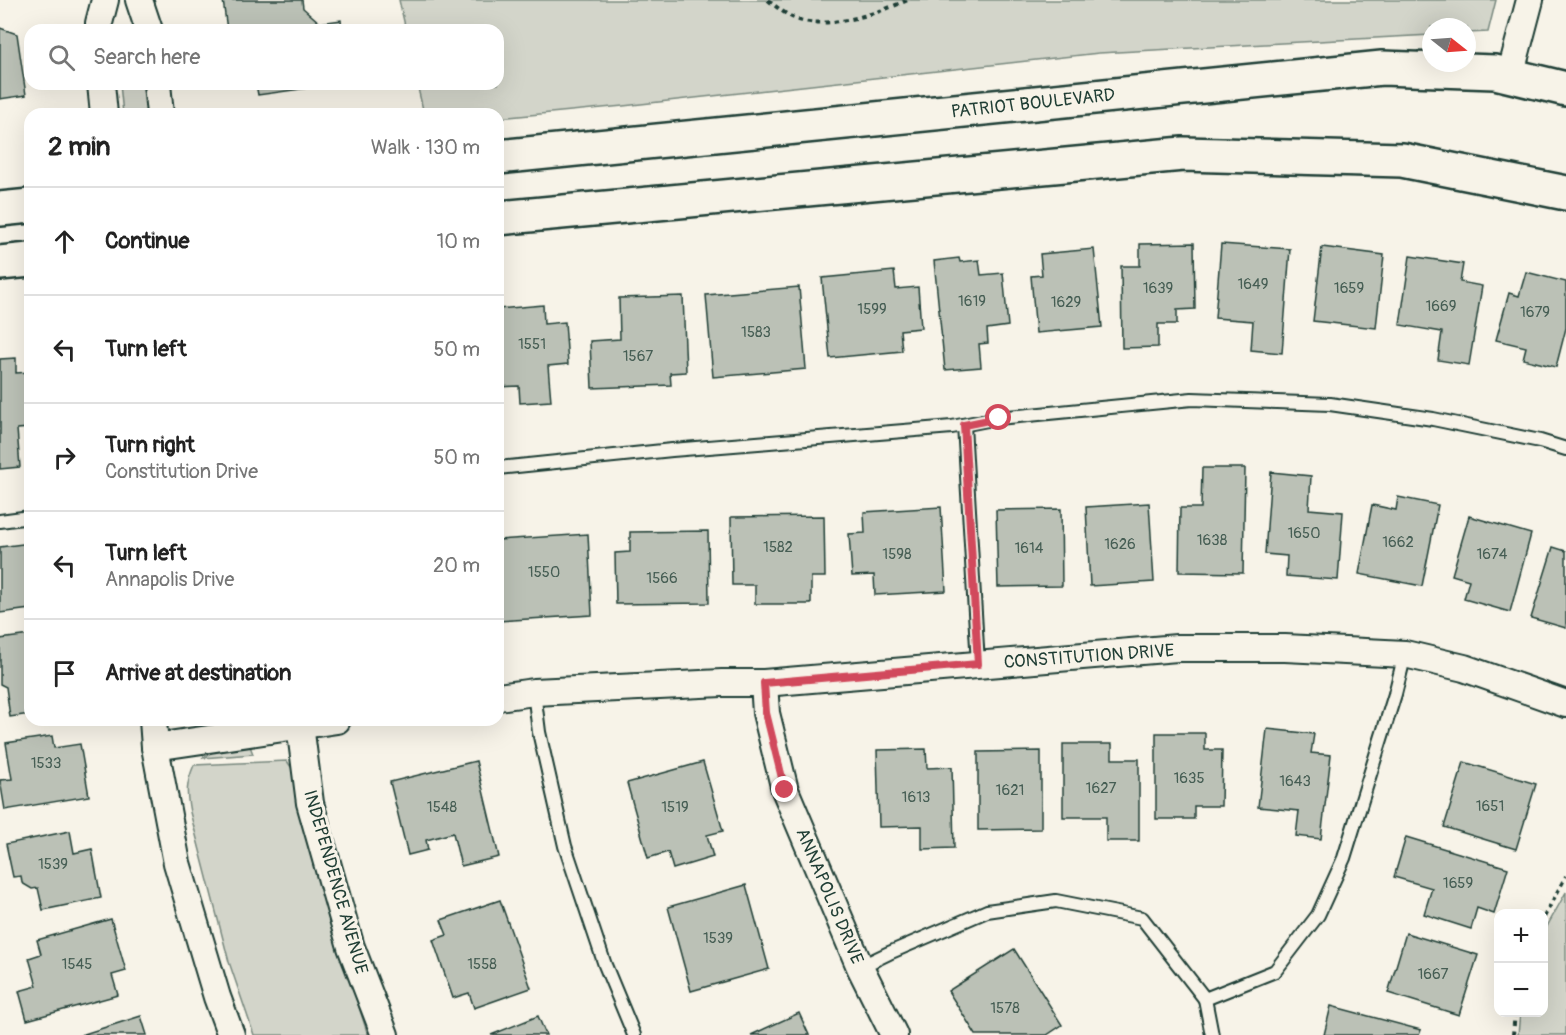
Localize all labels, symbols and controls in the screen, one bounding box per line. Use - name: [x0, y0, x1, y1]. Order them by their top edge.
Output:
- north arrow: [1422, 18, 1476, 72]
- search box: [24, 24, 504, 90]
- icon: search: [45, 41, 78, 74]
- text: Search here: [93, 43, 200, 71]
- street label: PATRIOT BOULEVARD: [950, 83, 1116, 124]
- text: 2 min: [48, 131, 110, 163]
- text: Walk · 130 m: [371, 135, 480, 160]
- icon: ahead: [48, 225, 81, 258]
- text: Continue: [105, 227, 189, 255]
- text: 10 m: [436, 229, 480, 254]
- house number: 1649: [1237, 275, 1269, 294]
- house number: 1639: [1143, 279, 1173, 298]
- house number: 1659: [1334, 279, 1364, 298]
- house number: 1619: [958, 292, 986, 311]
- house number: 1629: [1051, 293, 1081, 312]
- house number: 1669: [1425, 297, 1457, 316]
- house number: 1599: [857, 300, 887, 319]
- house number: 1679: [1520, 303, 1550, 322]
- house number: 1583: [741, 323, 771, 342]
- icon: left: [48, 333, 81, 366]
- text: Turn left: [105, 335, 187, 363]
- house number: 1551: [518, 335, 546, 354]
- text: 50 m: [433, 337, 480, 362]
- house number: 1567: [623, 347, 653, 366]
- route start: [985, 404, 1011, 430]
- text: Turn right: [105, 431, 195, 459]
- icon: right: [48, 441, 81, 474]
- text: 50 m: [433, 445, 480, 470]
- text: Constitution Drive: [105, 459, 258, 484]
- house number: 1650: [1288, 524, 1320, 543]
- house number: 1638: [1197, 531, 1228, 550]
- house number: 1662: [1382, 533, 1414, 552]
- house number: 1626: [1104, 535, 1136, 554]
- house number: 1582: [763, 538, 793, 557]
- text: Turn left: [105, 539, 187, 567]
- house number: 1614: [1014, 539, 1044, 558]
- house number: 1598: [882, 545, 912, 564]
- house number: 1674: [1476, 545, 1508, 564]
- icon: left: [48, 549, 81, 582]
- text: 20 m: [433, 553, 480, 578]
- house number: 1550: [528, 563, 560, 582]
- text: Annapolis Drive: [105, 567, 234, 592]
- house number: 1566: [646, 569, 678, 588]
- street label: CONSTITUTION DRIVE: [1003, 639, 1175, 674]
- icon: arrive: [48, 657, 81, 690]
- text: Arrive at destination: [105, 659, 291, 687]
- house number: 1533: [31, 754, 61, 773]
- house number: 1635: [1173, 769, 1205, 788]
- house number: 1643: [1279, 772, 1311, 791]
- route end: [771, 776, 797, 802]
- house number: 1627: [1086, 779, 1117, 798]
- house number: 1621: [996, 781, 1024, 800]
- street label: INDEPENDENCE AVENUE: [298, 787, 373, 977]
- house number: 1613: [902, 788, 930, 807]
- house number: 1651: [1476, 797, 1504, 816]
- house number: 1548: [427, 798, 458, 817]
- house number: 1519: [661, 798, 689, 817]
- street label: ANNAPOLIS DRIVE: [791, 825, 869, 968]
- house number: 1539: [38, 855, 68, 874]
- house number: 1659: [1443, 874, 1473, 893]
- map controls: [1494, 909, 1548, 1017]
- button: +: [1494, 909, 1548, 963]
- house number: 1539: [703, 929, 733, 948]
- house number: 1545: [62, 955, 92, 974]
- house number: 1558: [467, 955, 497, 974]
- button: −: [1494, 963, 1548, 1017]
- house number: 1667: [1417, 965, 1449, 984]
- house number: 1578: [990, 999, 1020, 1018]

